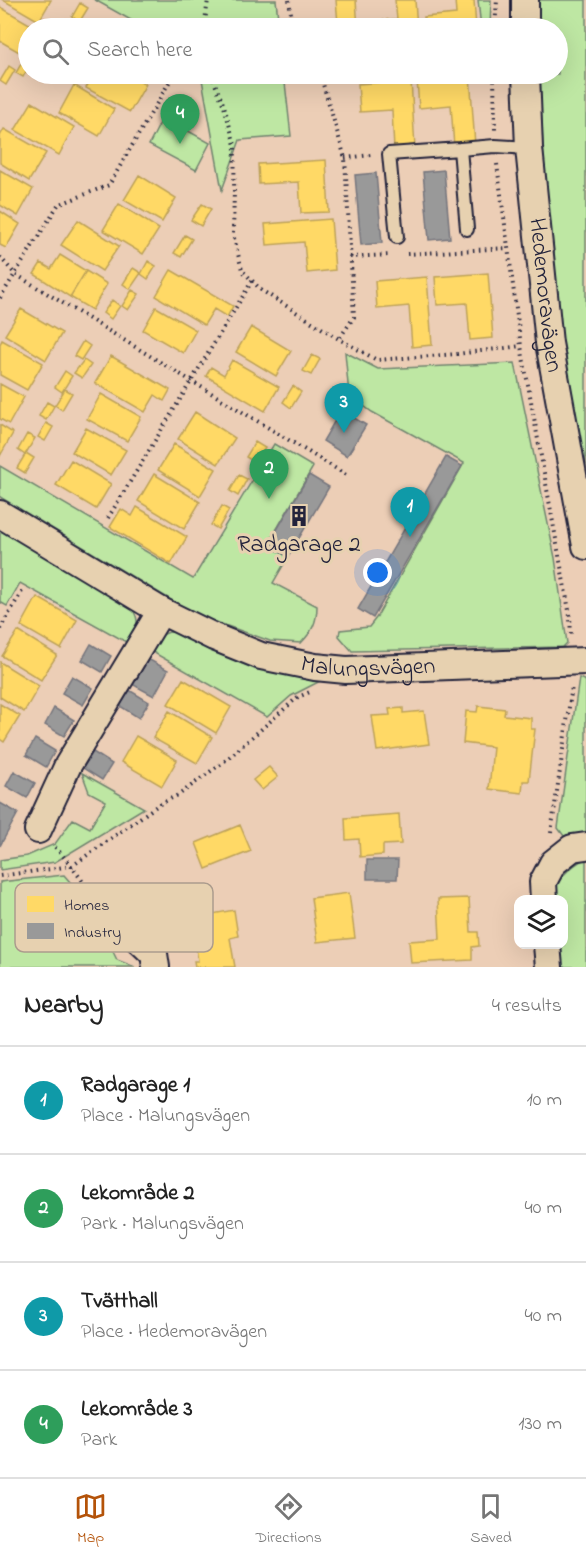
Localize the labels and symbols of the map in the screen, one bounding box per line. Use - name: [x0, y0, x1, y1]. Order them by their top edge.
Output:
- pin: 4: [160, 94, 200, 144]
- street label: Hedemoravägen: [519, 216, 572, 375]
- pin: 3: [324, 384, 364, 433]
- pin: 2: [250, 450, 288, 499]
- pin: 1: [390, 488, 430, 537]
- building icon: Radgarage 2: [287, 504, 311, 528]
- place label: Radgarage 2: [237, 528, 361, 563]
- your location: [363, 558, 392, 587]
- street label: Malungsvägen: [298, 647, 436, 687]
- legend: [15, 883, 213, 952]
- text: Homes: [64, 894, 109, 918]
- text: Industry: [64, 921, 121, 945]

